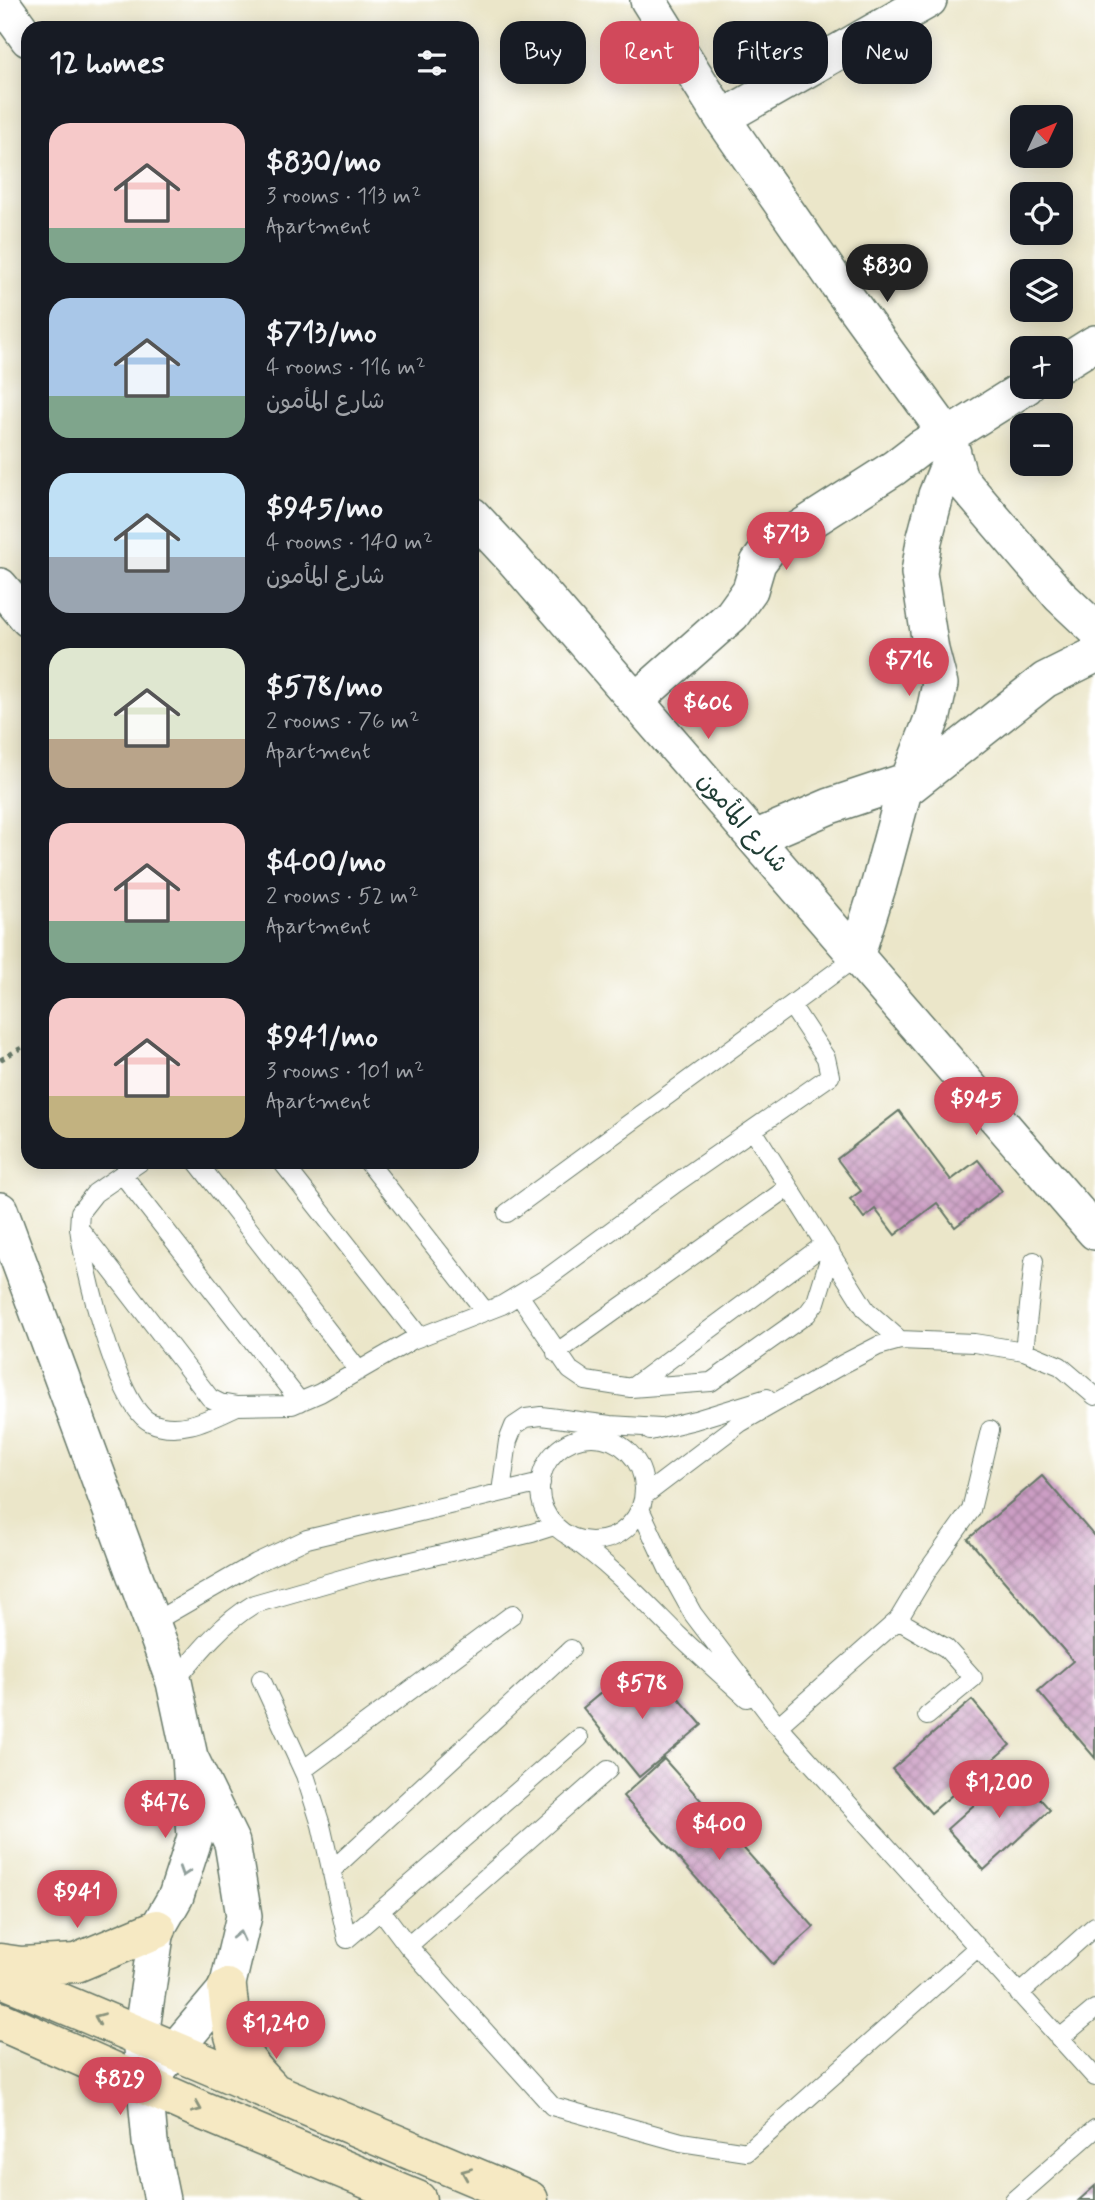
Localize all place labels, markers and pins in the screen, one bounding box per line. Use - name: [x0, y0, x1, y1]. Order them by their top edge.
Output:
- pin: $830: [846, 244, 928, 304]
- pin: $713: [745, 512, 827, 572]
- pin: $716: [868, 638, 950, 698]
- pin: $606: [667, 682, 749, 741]
- pin: $945: [935, 1078, 1017, 1137]
- pin: $578: [601, 1662, 683, 1721]
- pin: $1,200: [942, 1760, 1056, 1820]
- pin: $476: [124, 1780, 206, 1840]
- pin: $400: [678, 1802, 760, 1862]
- pin: $941: [36, 1870, 118, 1930]
- pin: $1,240: [219, 2002, 333, 2061]
- pin: $829: [79, 2058, 161, 2117]

